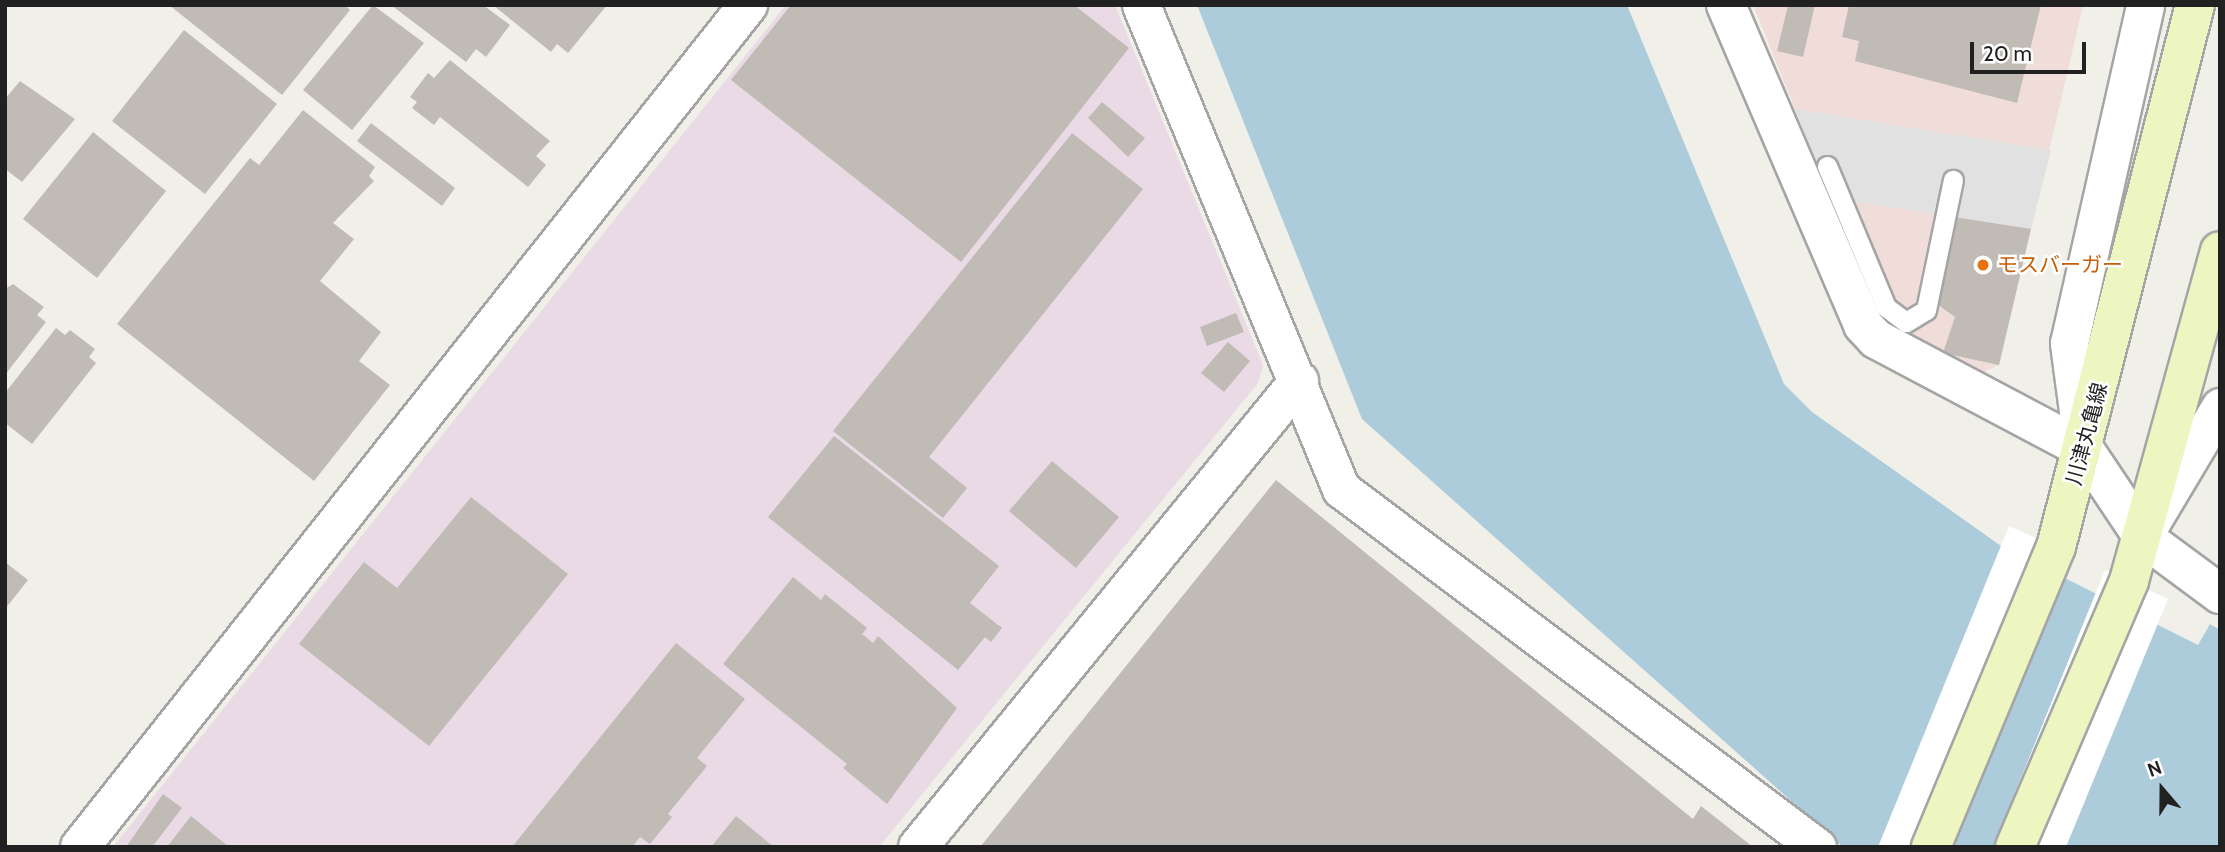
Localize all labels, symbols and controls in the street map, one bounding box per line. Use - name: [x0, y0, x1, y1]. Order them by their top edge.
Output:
- scale bar: [1973, 28, 2088, 72]
- text: 20 m: [1983, 41, 2032, 66]
- place label: モスバーガー: [1997, 252, 2123, 278]
- marker: モスバーガー: [1975, 257, 1991, 273]
- street label: 川津丸亀線: [2061, 380, 2113, 488]
- north arrow: [2127, 754, 2197, 824]
- text: N: [2144, 756, 2165, 782]

